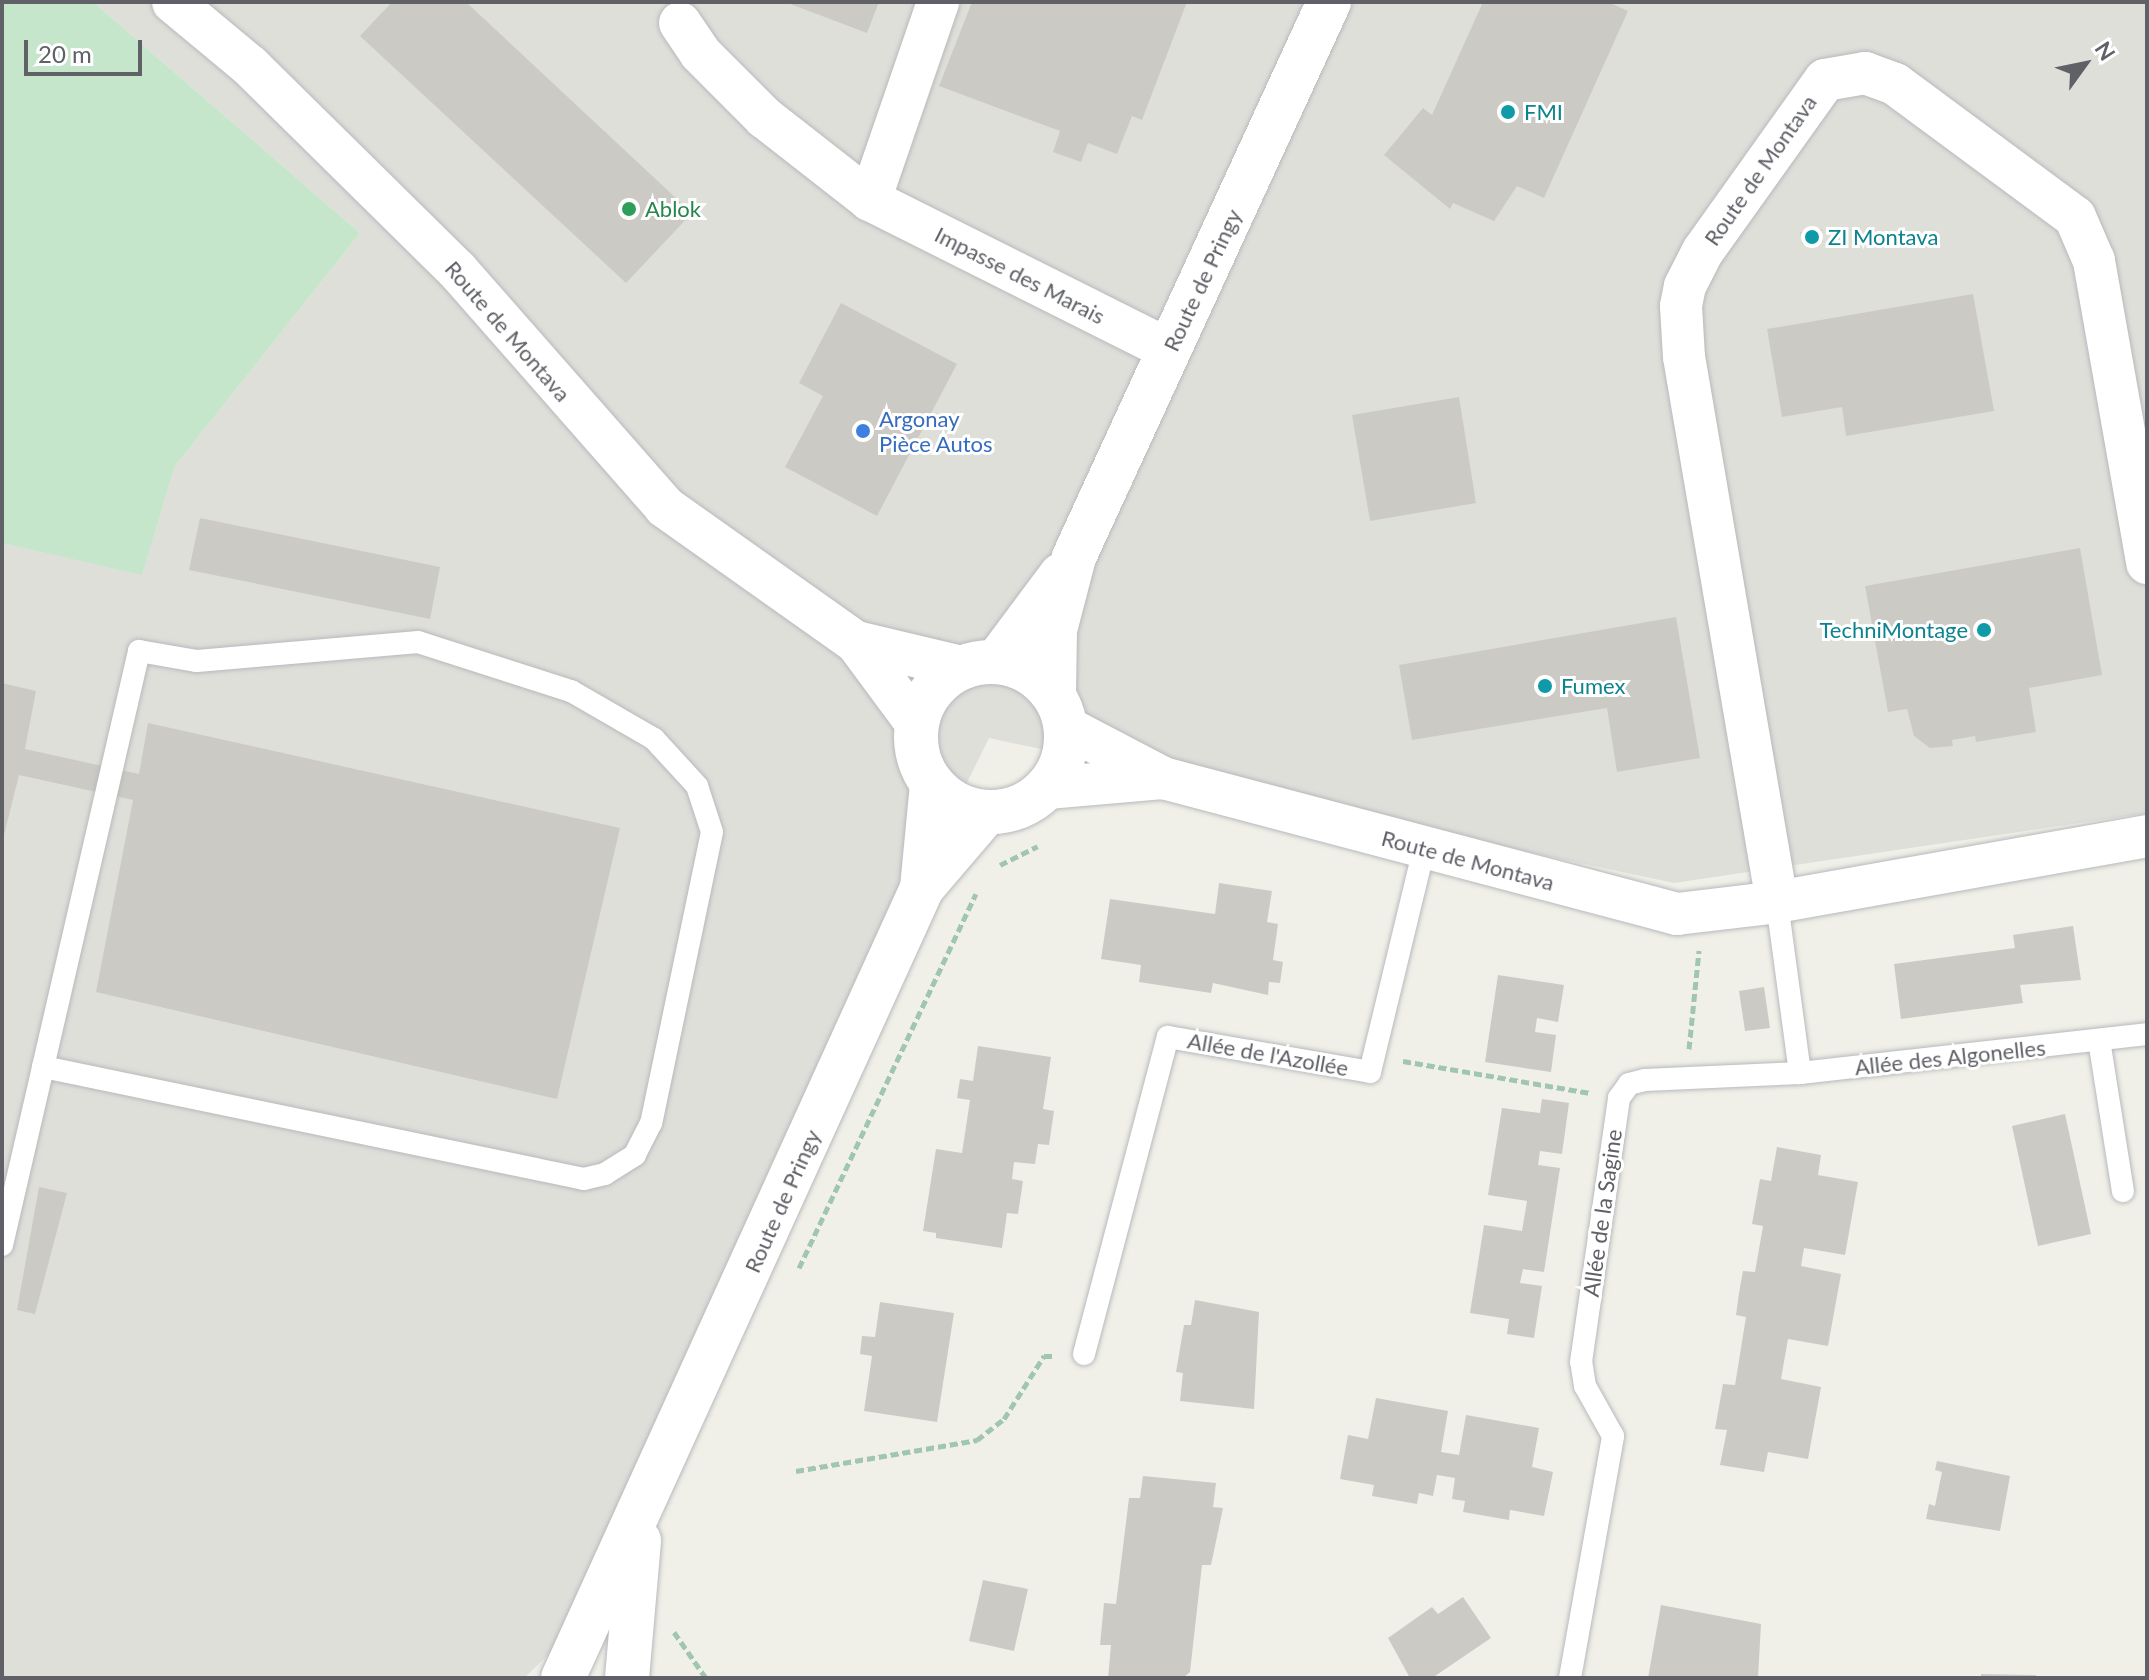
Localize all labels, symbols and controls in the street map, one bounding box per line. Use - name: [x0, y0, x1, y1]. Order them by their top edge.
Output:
- scale bar: [28, 24, 146, 74]
- north arrow: [2045, 24, 2125, 104]
- text: N: [2090, 36, 2121, 65]
- text: 20 m: [38, 39, 92, 68]
- street label: Route de Montava: [1698, 90, 1822, 250]
- place label: FMI: [1524, 99, 1563, 125]
- marker: FMI: [1499, 103, 1517, 121]
- place label: Ablok: [645, 196, 701, 222]
- marker: Ablok: [620, 200, 638, 218]
- street label: Route de Pringy: [1158, 205, 1246, 355]
- street label: Impasse des Marais: [931, 221, 1109, 329]
- place label: ZI Montava: [1828, 224, 1938, 250]
- marker: ZI Montava: [1803, 228, 1821, 246]
- street label: Route de Montava: [440, 255, 576, 407]
- place label: Argonay Pièce Autos: [879, 405, 993, 456]
- marker: Argonay Pièce Autos: [854, 422, 872, 440]
- place label: TechniMontage: [1820, 617, 1968, 643]
- marker: TechniMontage: [1975, 621, 1993, 639]
- place label: Fumex: [1561, 673, 1625, 699]
- marker: Fumex: [1536, 677, 1554, 695]
- street label: Route de Montava: [1379, 824, 1557, 896]
- street label: Allée de l'Azollée: [1186, 1027, 1350, 1081]
- street label: Allée des Algonelles: [1853, 1034, 2047, 1080]
- street label: Route de Pringy: [739, 1125, 825, 1277]
- street label: Allée de la Sagine: [1577, 1128, 1627, 1298]

